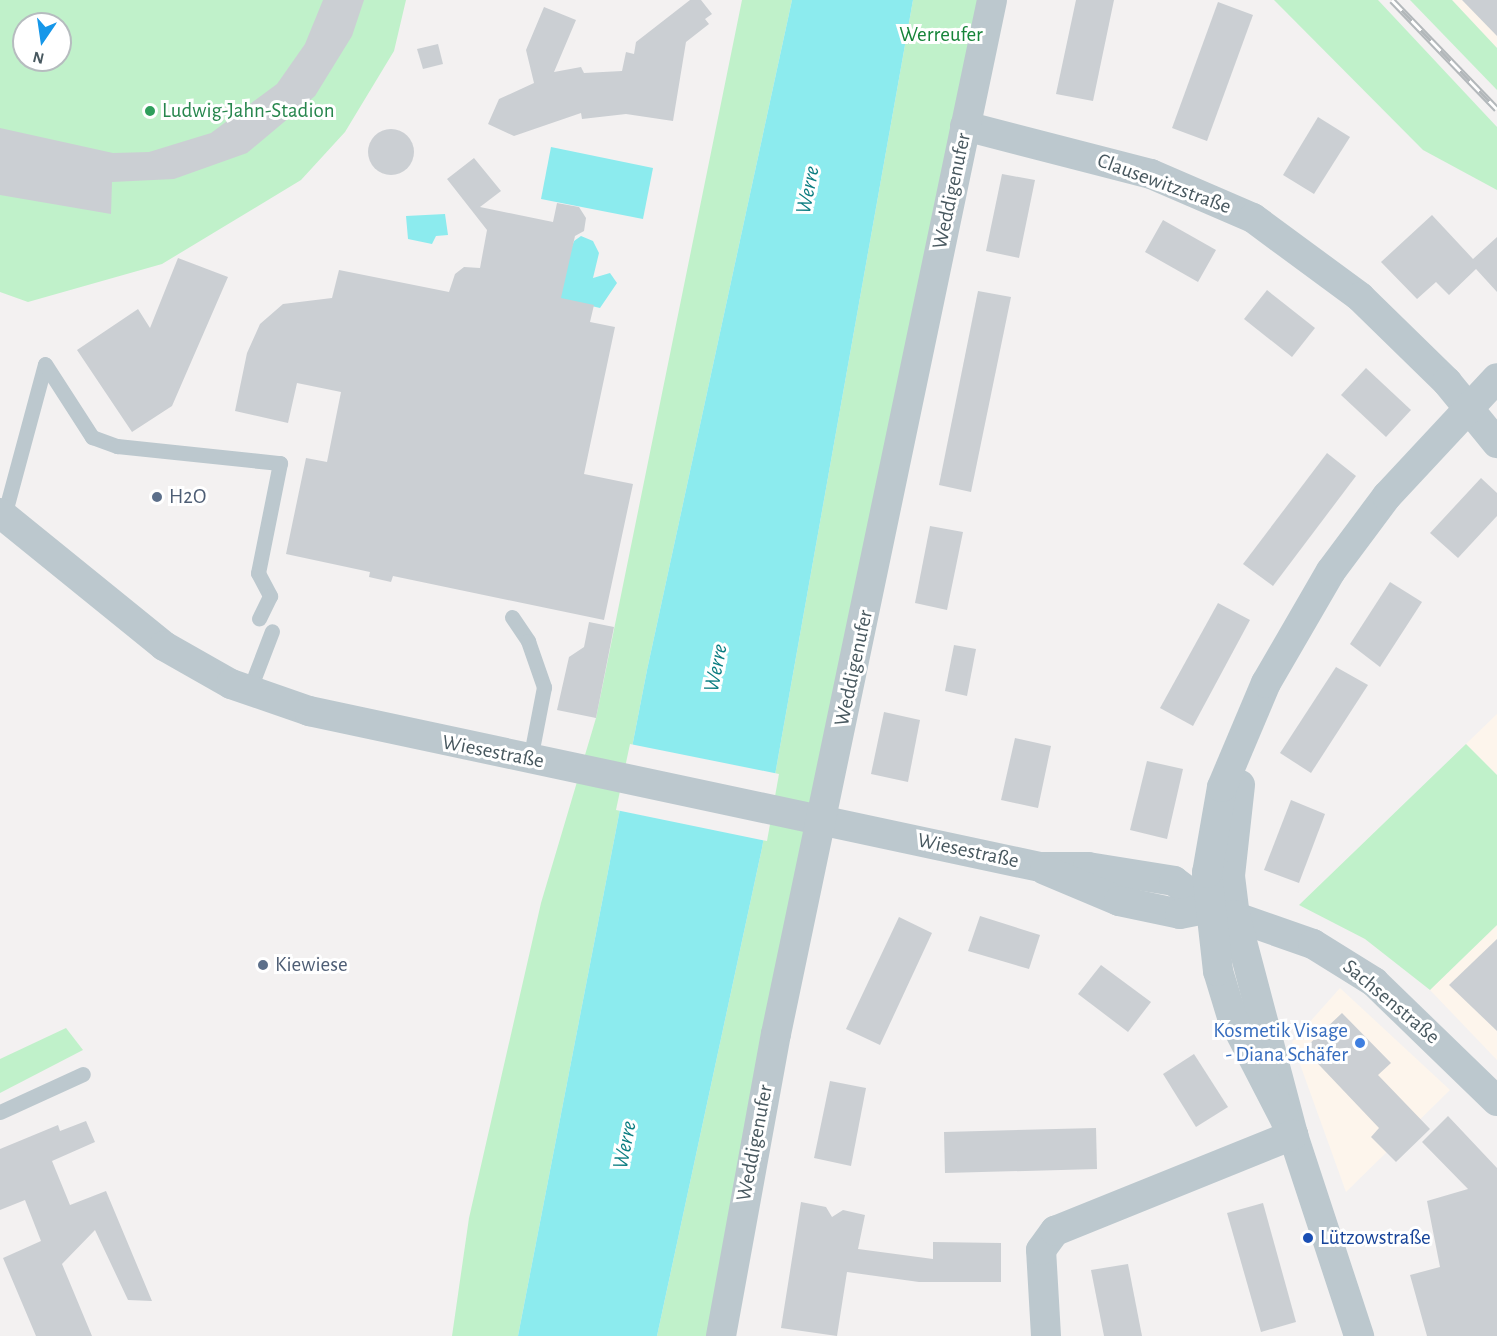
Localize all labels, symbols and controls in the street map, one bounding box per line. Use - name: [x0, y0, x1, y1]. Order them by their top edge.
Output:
- north arrow: [12, 12, 72, 72]
- park label: Werreufer: [899, 22, 983, 48]
- text: N: [31, 49, 46, 67]
- place label: Ludwig-Jahn-Stadion: [162, 98, 335, 124]
- marker: Ludwig-Jahn-Stadion: [143, 104, 157, 118]
- street label: Weddigenufer: [927, 131, 977, 251]
- street label: Clausewitzstraße: [1094, 148, 1234, 220]
- water label: Werre: [790, 164, 826, 216]
- place label: H2O: [169, 484, 206, 510]
- marker: H2O: [150, 490, 164, 504]
- street label: Weddigenufer: [829, 608, 879, 728]
- water label: Werre: [698, 642, 734, 694]
- street label: Wiesestraße: [440, 730, 546, 774]
- street label: Wiesestraße: [915, 828, 1021, 874]
- place label: Kiewiese: [275, 952, 348, 978]
- street label: Sachsenstraße: [1338, 954, 1444, 1050]
- marker: Kiewiese: [256, 958, 270, 972]
- place label: Kosmetik Visage - Diana Schäfer: [1213, 1018, 1348, 1068]
- marker: Kosmetik Visage - Diana Schäfer: [1353, 1036, 1367, 1050]
- street label: Weddigenufer: [731, 1083, 779, 1203]
- water label: Werre: [607, 1119, 643, 1171]
- place label: Lützowstraße: [1320, 1225, 1431, 1251]
- marker: Lützowstraße: [1301, 1231, 1315, 1245]

